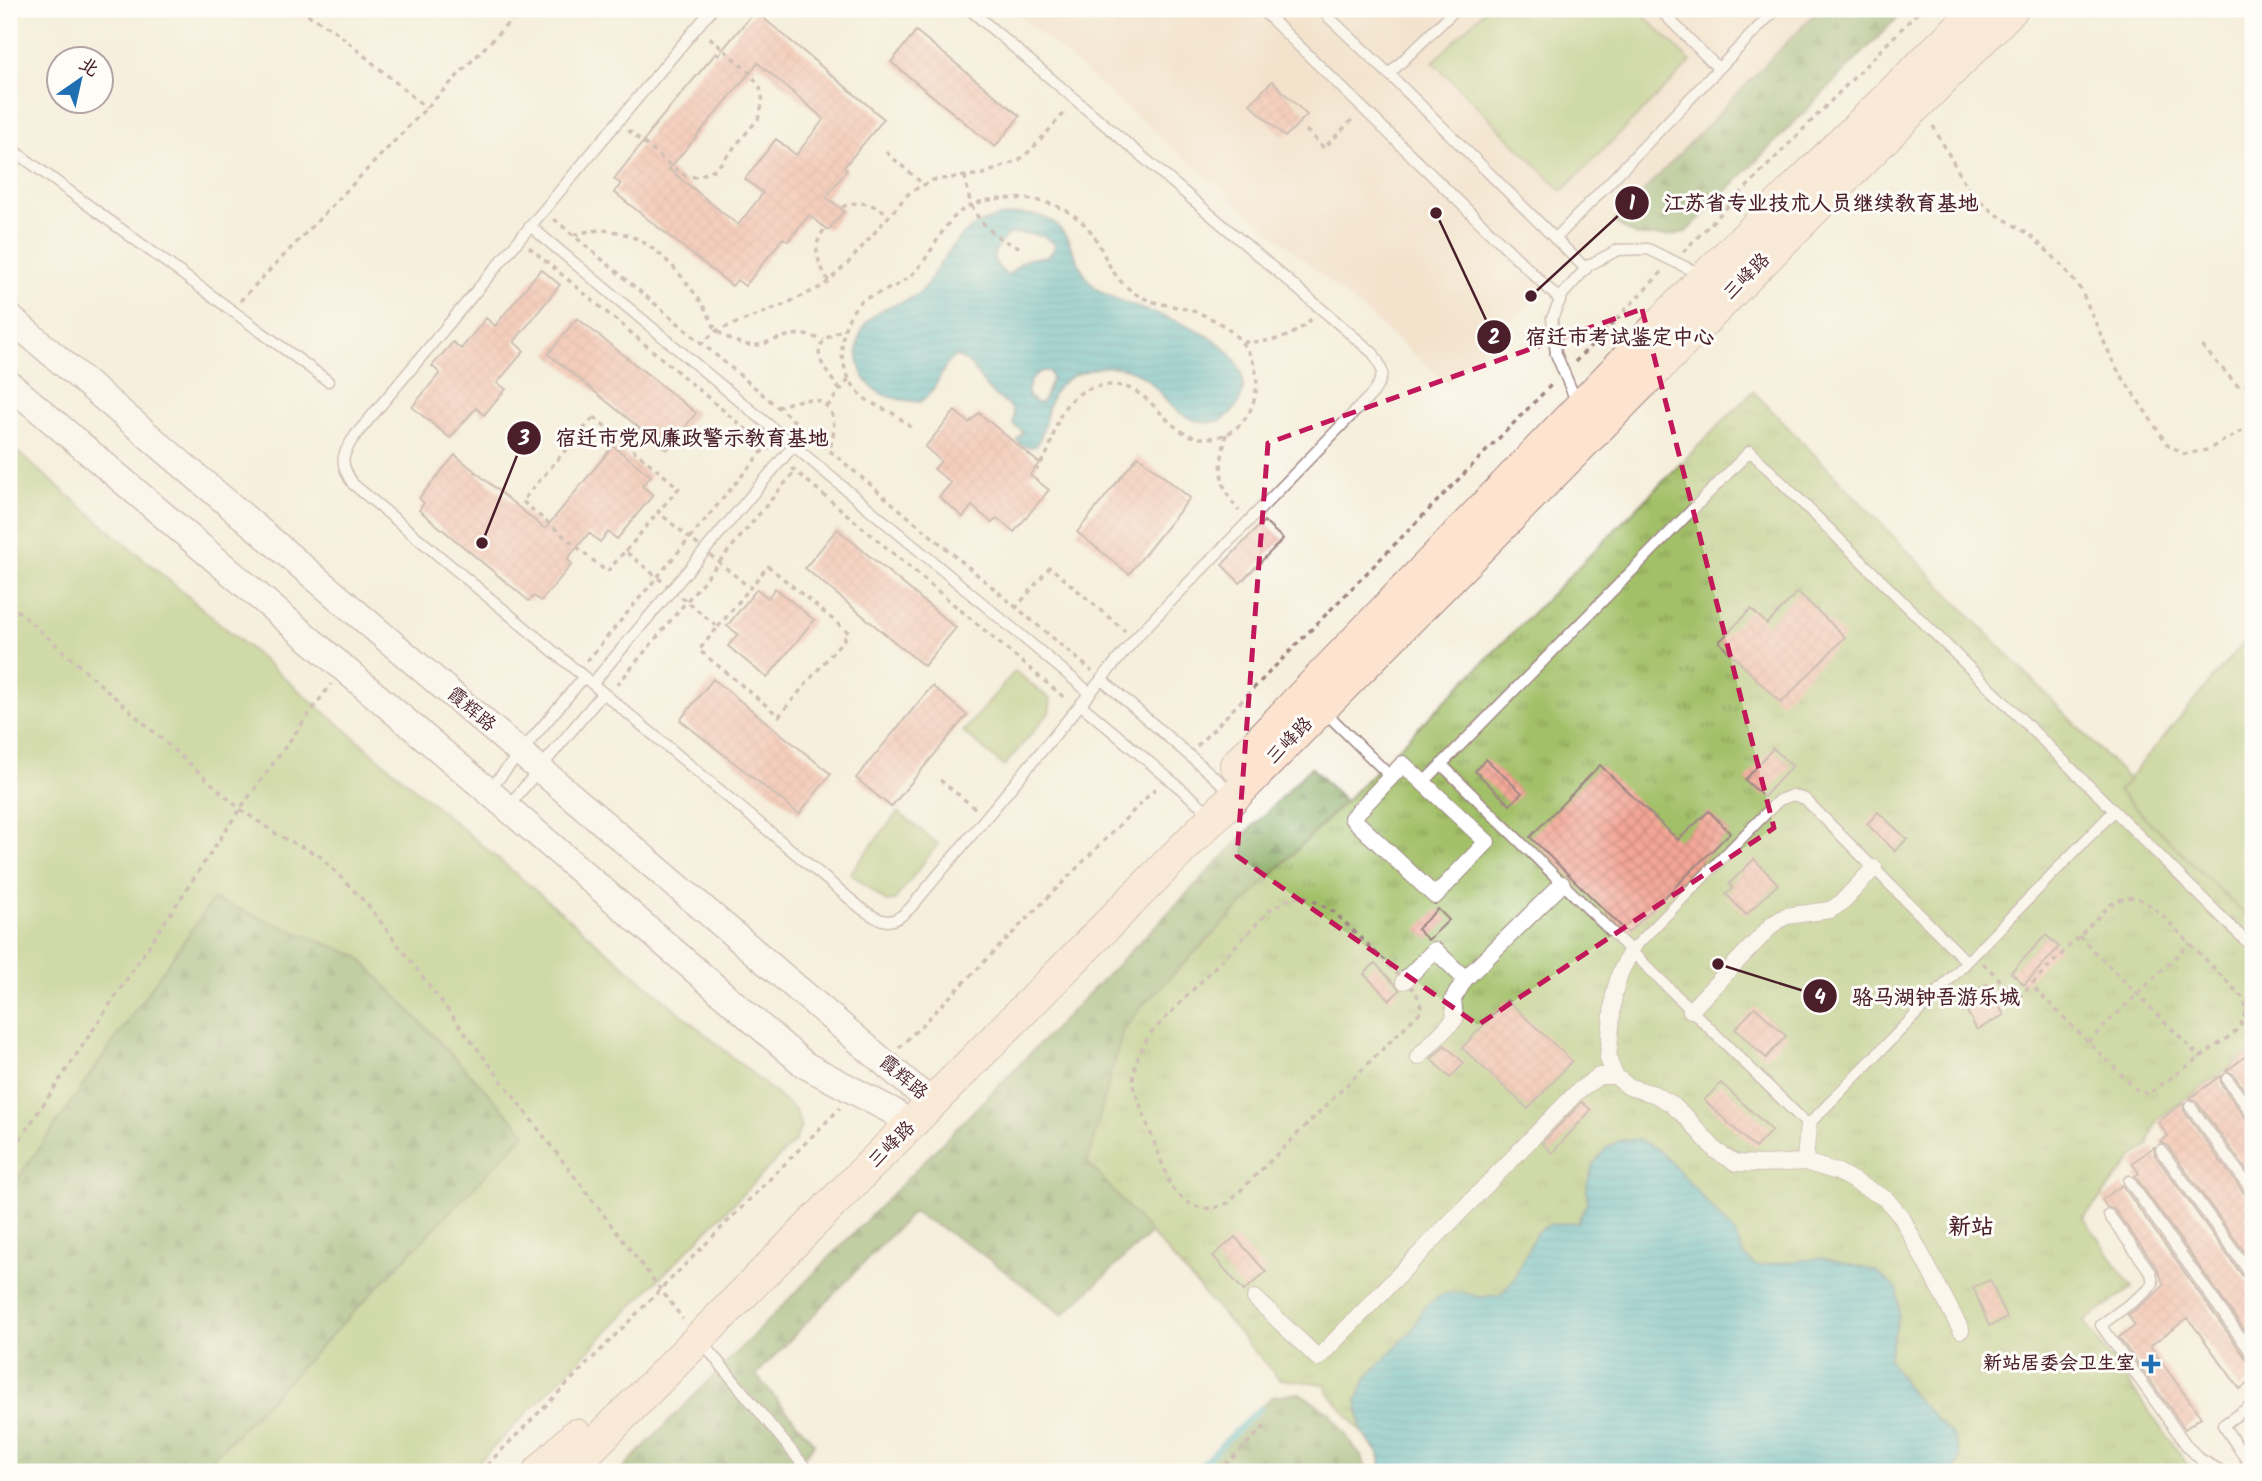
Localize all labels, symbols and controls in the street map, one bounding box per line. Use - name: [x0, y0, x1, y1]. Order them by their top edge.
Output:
- north arrow: [46, 46, 116, 116]
- text: 北: [72, 50, 105, 85]
- callout: 江苏省专业技术人员继续教育基地: [1615, 182, 1993, 224]
- text: 1: [1629, 188, 1636, 221]
- text: 江苏省专业技术人员继续教育基地: [1664, 188, 1979, 221]
- street label: 三峰路: [1716, 246, 1778, 308]
- callout: 宿迁市考试鉴定中心: [1477, 316, 1729, 358]
- text: 2: [1488, 322, 1500, 355]
- text: 宿迁市考试鉴定中心: [1526, 322, 1715, 355]
- callout: 宿迁市党风廉政警示教育基地: [506, 417, 842, 459]
- text: 3: [517, 423, 530, 456]
- text: 宿迁市党风廉政警示教育基地: [556, 423, 829, 456]
- street label: 霞辉路: [440, 680, 502, 740]
- street label: 三峰路: [1259, 710, 1321, 772]
- callout: 骆马湖钟吾游乐城: [1803, 975, 2034, 1017]
- text: 4: [1814, 982, 1826, 1015]
- text: 骆马湖钟吾游乐城: [1852, 982, 2020, 1015]
- street label: 霞辉路: [872, 1048, 934, 1108]
- street label: 三峰路: [861, 1114, 923, 1176]
- district label: 新站: [1948, 1210, 1994, 1246]
- place label: 新站居委会卫生室: [1983, 1349, 2135, 1379]
- marker: 新站居委会卫生室: [2141, 1354, 2161, 1374]

